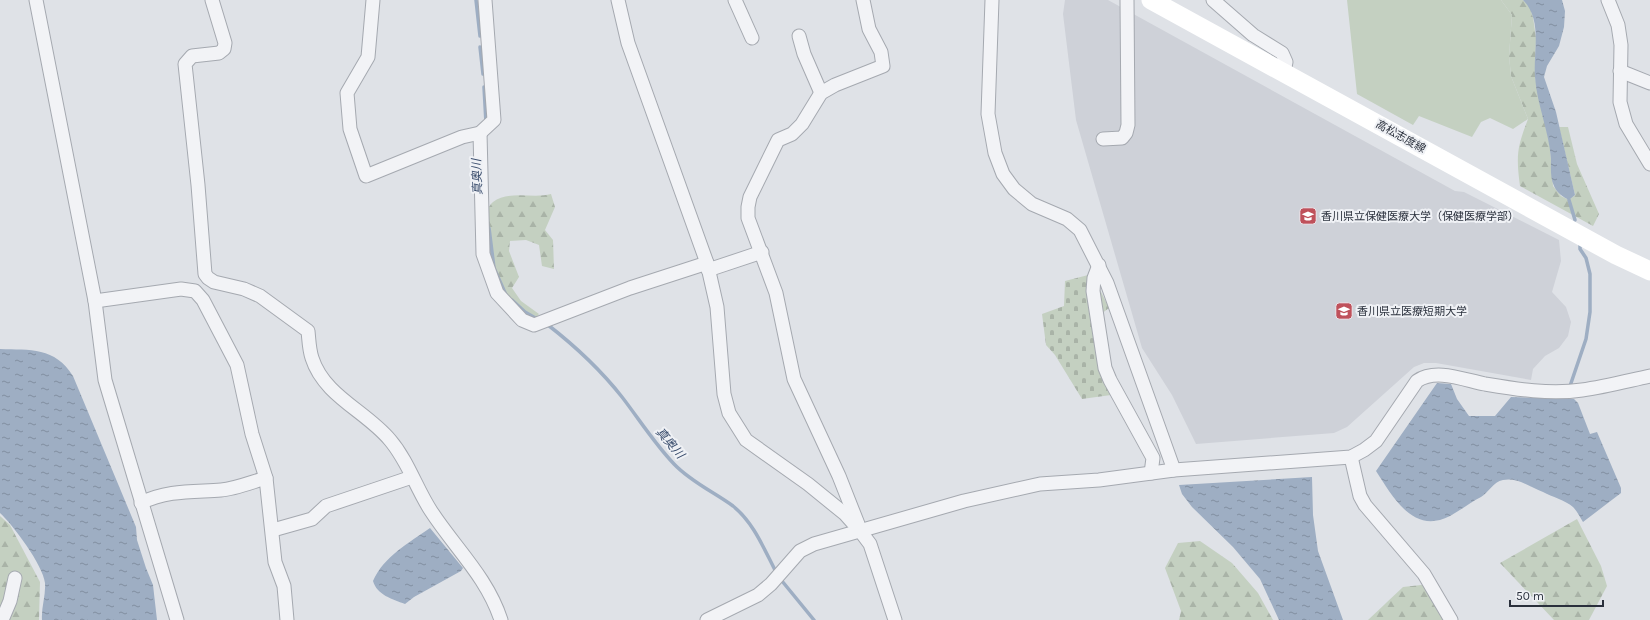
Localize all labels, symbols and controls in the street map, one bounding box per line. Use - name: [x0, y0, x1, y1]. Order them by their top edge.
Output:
- street label: 高松志度線: [1374, 117, 1428, 155]
- water label: 真奥川: [469, 157, 485, 195]
- school or university icon: 香川県立保健医療大学（保健医療学部）: [1298, 206, 1318, 226]
- place label: 香川県立保健医療大学（保健医療学部）: [1321, 210, 1519, 223]
- school or university icon: 香川県立医療短期大学: [1334, 301, 1354, 321]
- place label: 香川県立医療短期大学: [1357, 305, 1467, 318]
- water label: 真奥川: [653, 425, 688, 463]
- scale bar: [1510, 582, 1603, 608]
- text: 50 m: [1516, 589, 1544, 603]

